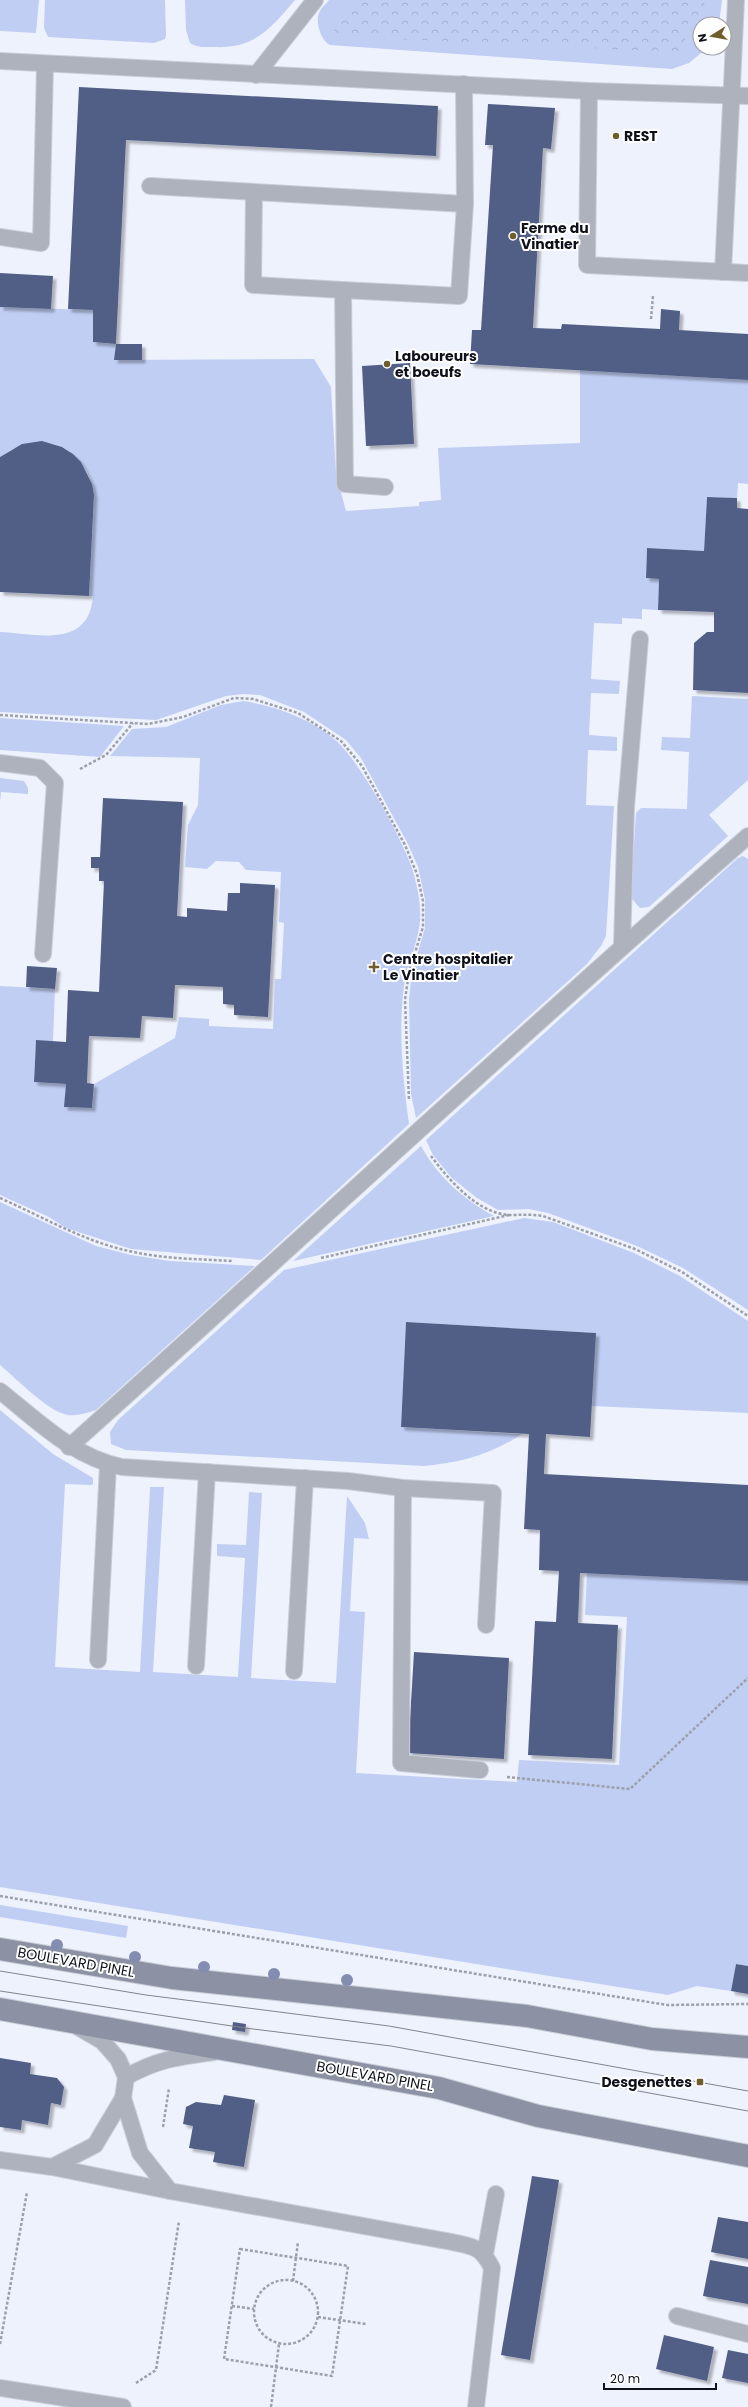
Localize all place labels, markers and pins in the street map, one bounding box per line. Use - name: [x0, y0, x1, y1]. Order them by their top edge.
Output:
- place label: REST: [624, 126, 658, 146]
- marker: REST: [611, 131, 621, 141]
- place label: Ferme du Vinatier: [521, 218, 589, 254]
- marker: Ferme du Vinatier: [508, 231, 518, 241]
- place label: Laboureurs et boeufs: [395, 346, 477, 382]
- marker: Laboureurs et boeufs: [382, 359, 392, 369]
- place label: Centre hospitalier Le Vinatier: [383, 949, 513, 985]
- marker: Centre hospitalier Le Vinatier: [368, 961, 380, 973]
- place label: Desgenettes: [601, 2072, 692, 2092]
- marker: Desgenettes: [695, 2077, 705, 2087]

